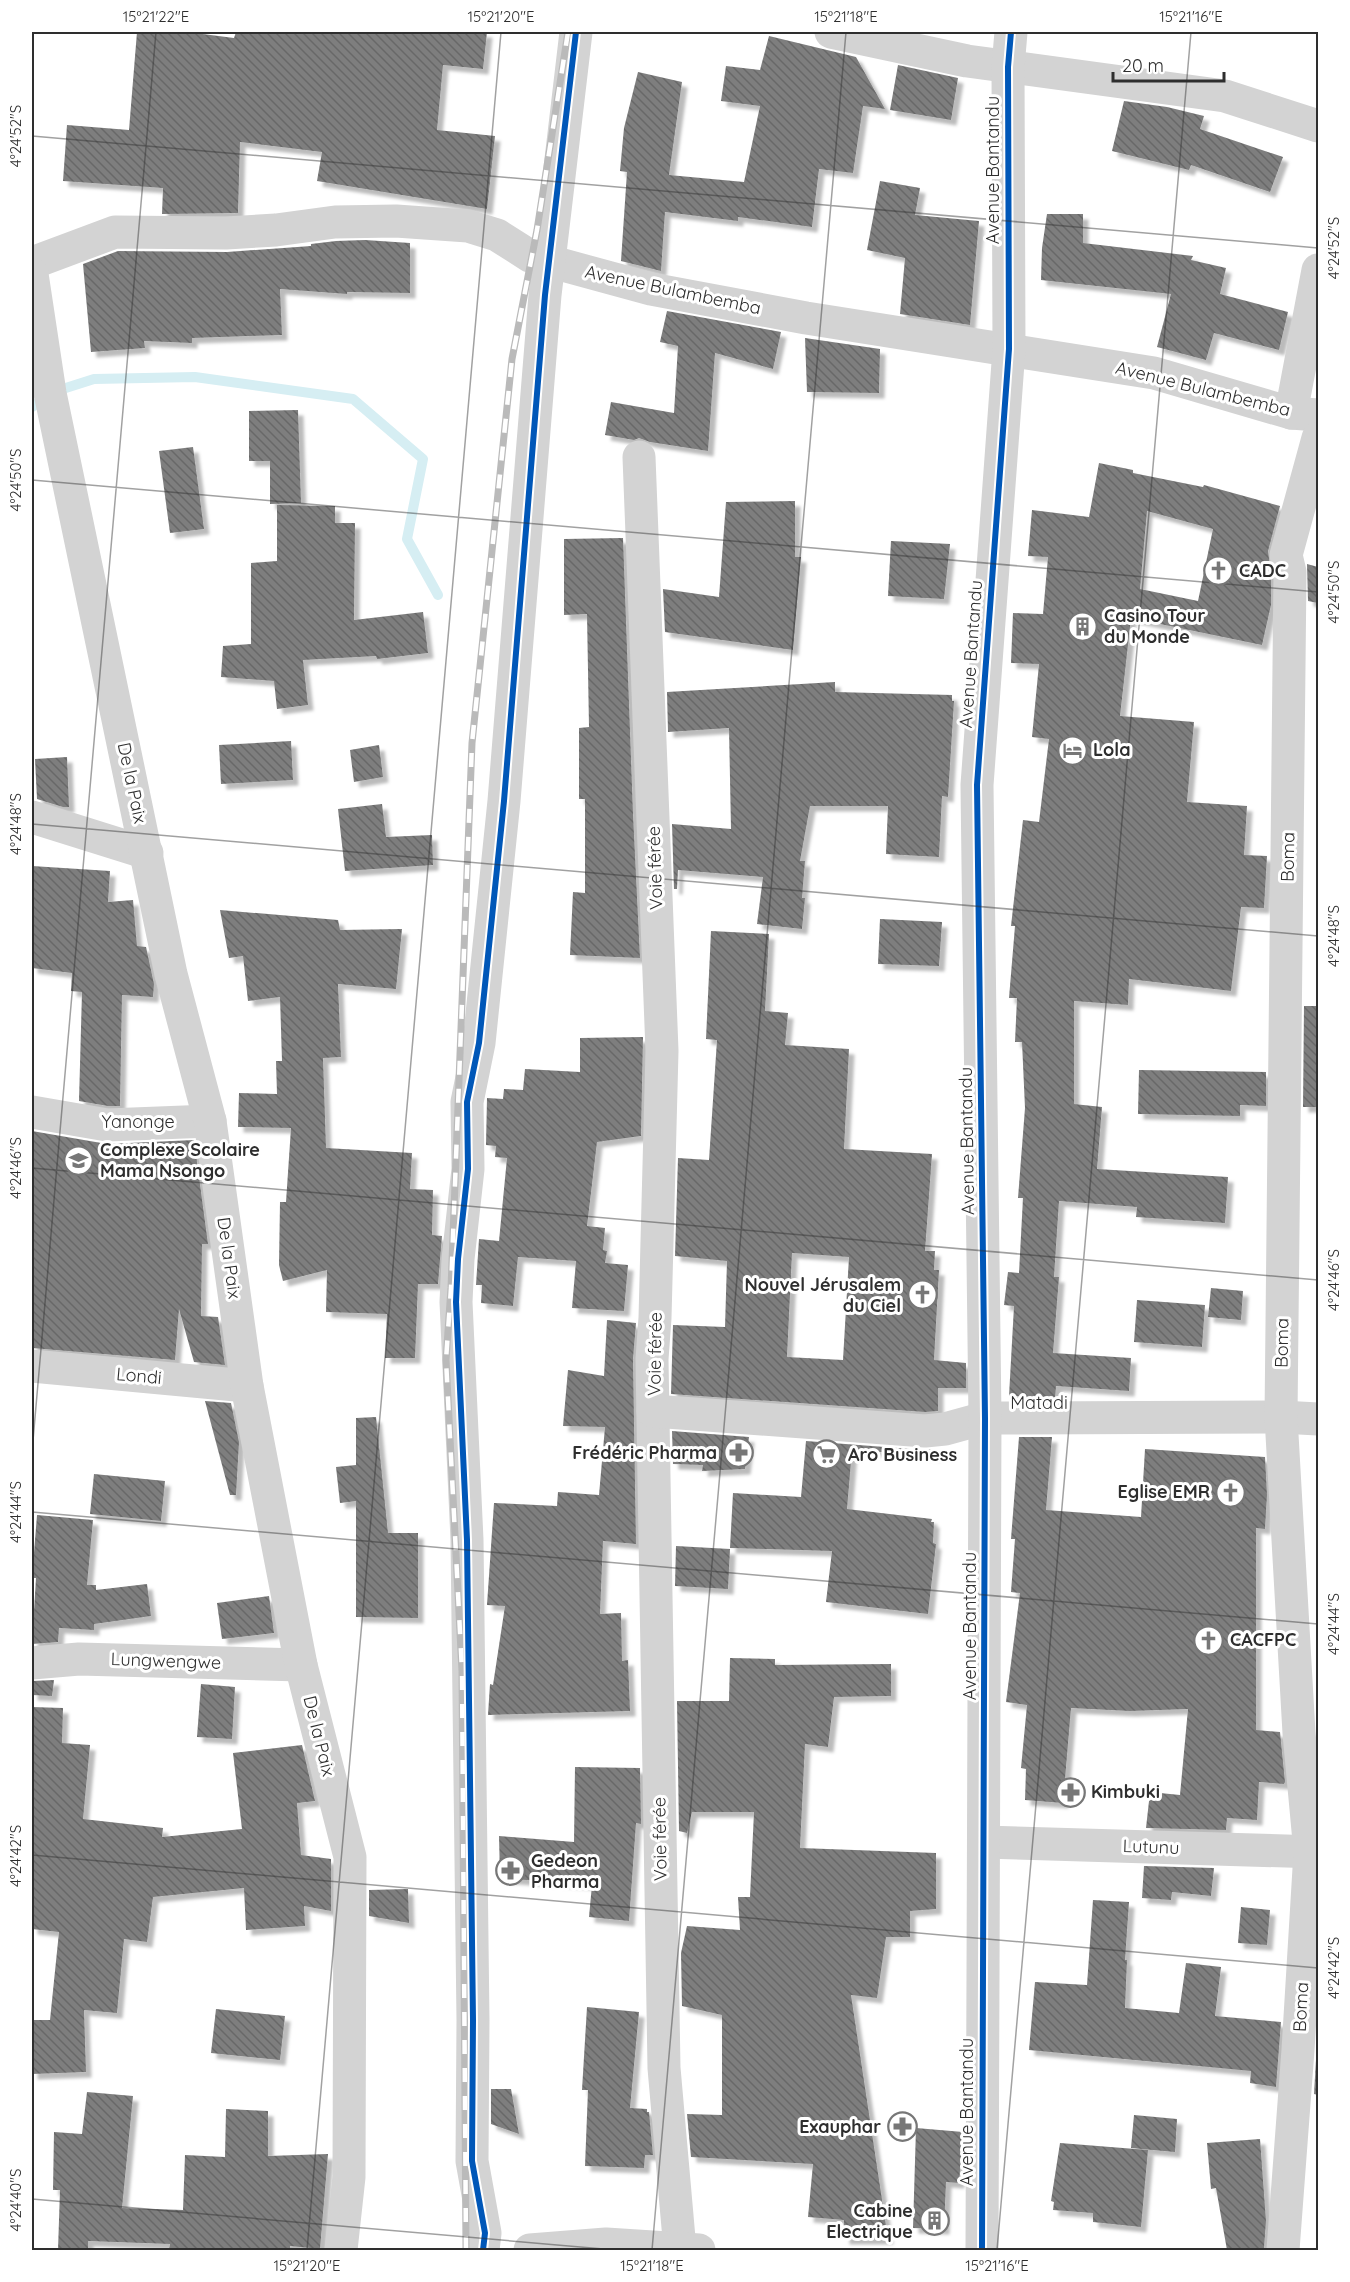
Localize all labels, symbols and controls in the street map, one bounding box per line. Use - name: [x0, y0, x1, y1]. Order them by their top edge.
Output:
- text: 15°21'22"E: [123, 7, 189, 26]
- text: 15°21'20"E: [468, 7, 534, 26]
- text: 15°21'18"E: [814, 7, 878, 26]
- text: 15°21'16"E: [1159, 7, 1223, 26]
- scale bar: [1113, 45, 1224, 83]
- text: 20 m: [1122, 54, 1164, 77]
- street label: Avenue Bantandu: [981, 96, 1004, 244]
- text: 4°24'52"S: [6, 105, 25, 167]
- text: 4°24'52"S: [1324, 217, 1343, 279]
- street label: Avenue Bulambemba: [583, 260, 763, 319]
- street label: Avenue Bulambemba: [1113, 356, 1293, 421]
- text: 4°24'50"S: [6, 448, 25, 512]
- church icon: CADC: [1202, 555, 1234, 587]
- place label: CADC: [1239, 559, 1286, 582]
- text: 4°24'50"S: [1324, 560, 1343, 624]
- street label: Avenue Bantandu: [954, 579, 987, 729]
- place label: Casino Tour du Monde: [1104, 604, 1205, 648]
- building icon: Casino Tour du Monde: [1067, 610, 1099, 642]
- hotel icon: Lola: [1056, 734, 1088, 766]
- place label: Lola: [1093, 738, 1131, 761]
- street label: De la Paix: [113, 740, 152, 826]
- text: 4°24'48"S: [6, 793, 25, 855]
- street label: Voie férée: [642, 826, 667, 911]
- street label: Boma: [1276, 832, 1299, 882]
- text: 4°24'48"S: [1324, 905, 1343, 967]
- street label: Avenue Bantandu: [954, 1067, 979, 1215]
- street label: Yanonge: [101, 1110, 175, 1133]
- text: 4°24'46"S: [6, 1137, 25, 1199]
- place label: Complexe Scolaire Mama Nsongo: [100, 1138, 260, 1182]
- school or university icon: Complexe Scolaire Mama Nsongo: [63, 1144, 95, 1176]
- street label: De la Paix: [212, 1216, 247, 1301]
- text: 4°24'46"S: [1324, 1249, 1343, 1311]
- place label: Nouvel Jérusalem du Ciel: [744, 1273, 901, 1317]
- church icon: Nouvel Jérusalem du Ciel: [906, 1279, 938, 1311]
- street label: Voie férée: [642, 1312, 667, 1396]
- street label: Boma: [1270, 1318, 1293, 1368]
- street label: Londi: [115, 1362, 163, 1389]
- street label: Matadi: [1010, 1391, 1068, 1414]
- pharmacy icon: Frédéric Pharma: [722, 1437, 754, 1469]
- supermarket icon: Aro Business: [811, 1439, 843, 1471]
- place label: Frédéric Pharma: [572, 1441, 717, 1464]
- place label: Aro Business: [848, 1443, 957, 1466]
- church icon: Eglise EMR: [1215, 1476, 1247, 1508]
- place label: Eglise EMR: [1118, 1480, 1210, 1503]
- text: 4°24'44"S: [6, 1481, 25, 1543]
- street label: Avenue Bantandu: [958, 1552, 981, 1700]
- text: 4°24'44"S: [1324, 1593, 1343, 1655]
- church icon: CACFPC: [1193, 1624, 1225, 1656]
- place label: CACFPC: [1230, 1628, 1296, 1651]
- street label: Lungwengwe: [110, 1647, 222, 1674]
- street label: De la Paix: [298, 1693, 341, 1779]
- pharmacy icon: Kimbuki: [1054, 1776, 1086, 1808]
- place label: Kimbuki: [1091, 1780, 1160, 1803]
- street label: Voie férée: [647, 1797, 672, 1881]
- text: 4°24'42"S: [6, 1825, 25, 1887]
- street label: Lutunu: [1122, 1834, 1180, 1859]
- place label: Gedeon Pharma: [531, 1849, 599, 1893]
- pharmacy icon: Gedeon Pharma: [494, 1855, 526, 1887]
- text: 4°24'42"S: [1324, 1937, 1343, 1999]
- street label: Boma: [1288, 1981, 1313, 2032]
- street label: Avenue Bantandu: [955, 2038, 978, 2186]
- pharmacy icon: Exauphar: [886, 2111, 918, 2143]
- place label: Exauphar: [799, 2115, 881, 2138]
- text: 4°24'40"S: [6, 2169, 25, 2231]
- place label: Cabine Electrique: [826, 2199, 913, 2243]
- building icon: Cabine Electrique: [918, 2205, 950, 2237]
- text: 15°21'20"E: [274, 2256, 340, 2275]
- text: 15°21'18"E: [620, 2256, 684, 2275]
- text: 15°21'16"E: [965, 2256, 1029, 2275]

